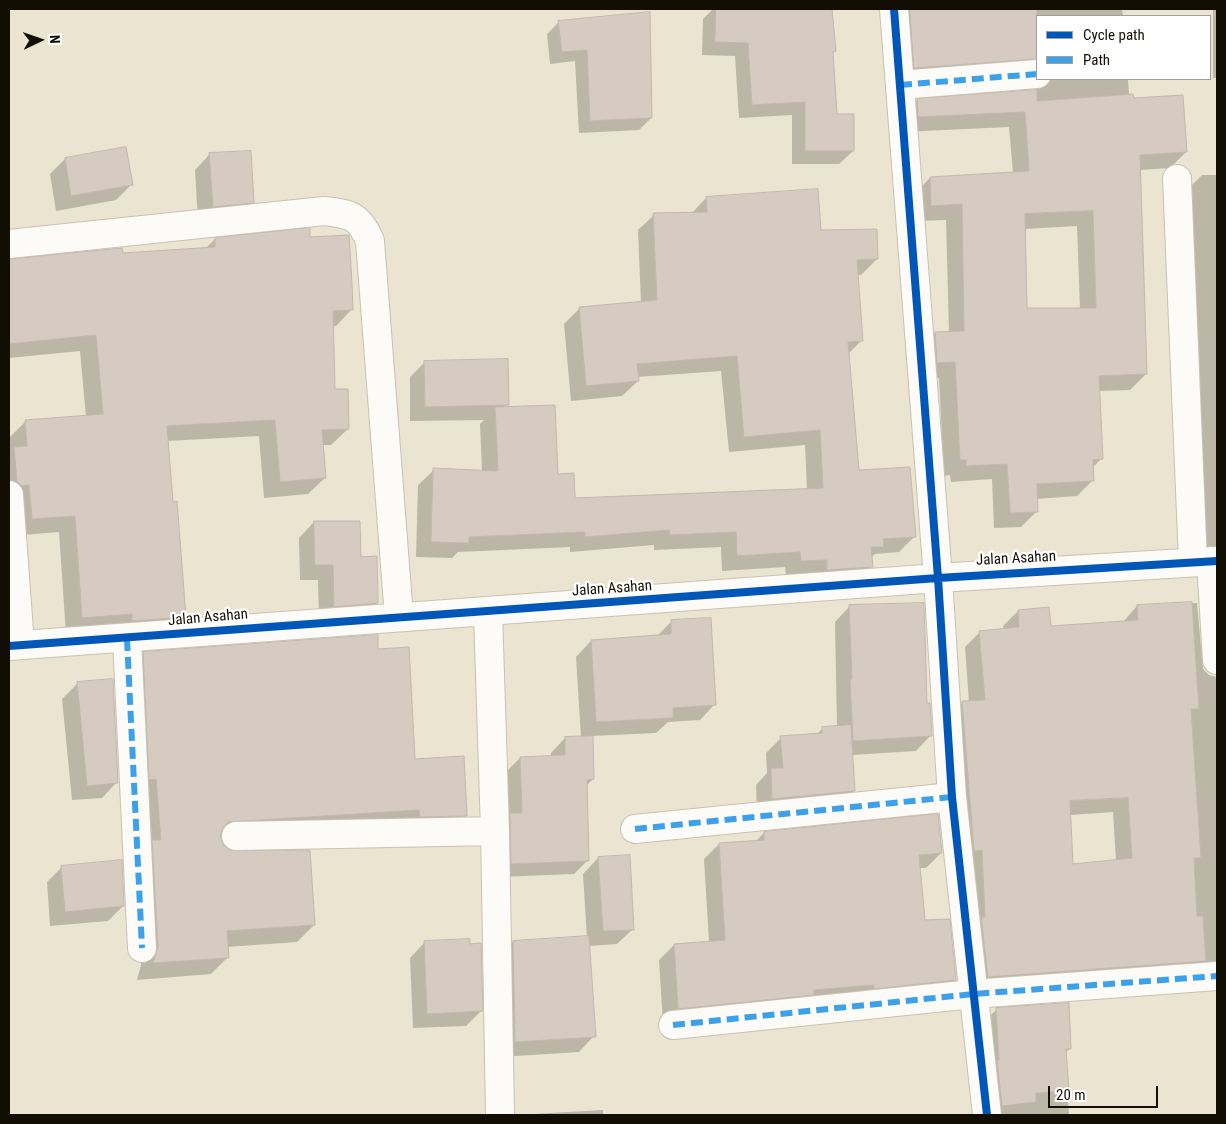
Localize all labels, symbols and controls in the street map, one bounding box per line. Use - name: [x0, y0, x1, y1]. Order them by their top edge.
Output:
- north arrow: [15, 15, 65, 65]
- legend: [1036, 15, 1211, 80]
- text: Cycle path: [1083, 26, 1145, 44]
- text: N: [47, 35, 63, 44]
- text: Path: [1083, 51, 1110, 69]
- street label: Jalan Asahan: [976, 548, 1056, 570]
- street label: Jalan Asahan: [571, 577, 653, 601]
- street label: Jalan Asahan: [167, 606, 249, 630]
- scale bar: [1051, 1076, 1161, 1108]
- text: 20 m: [1056, 1086, 1086, 1104]

